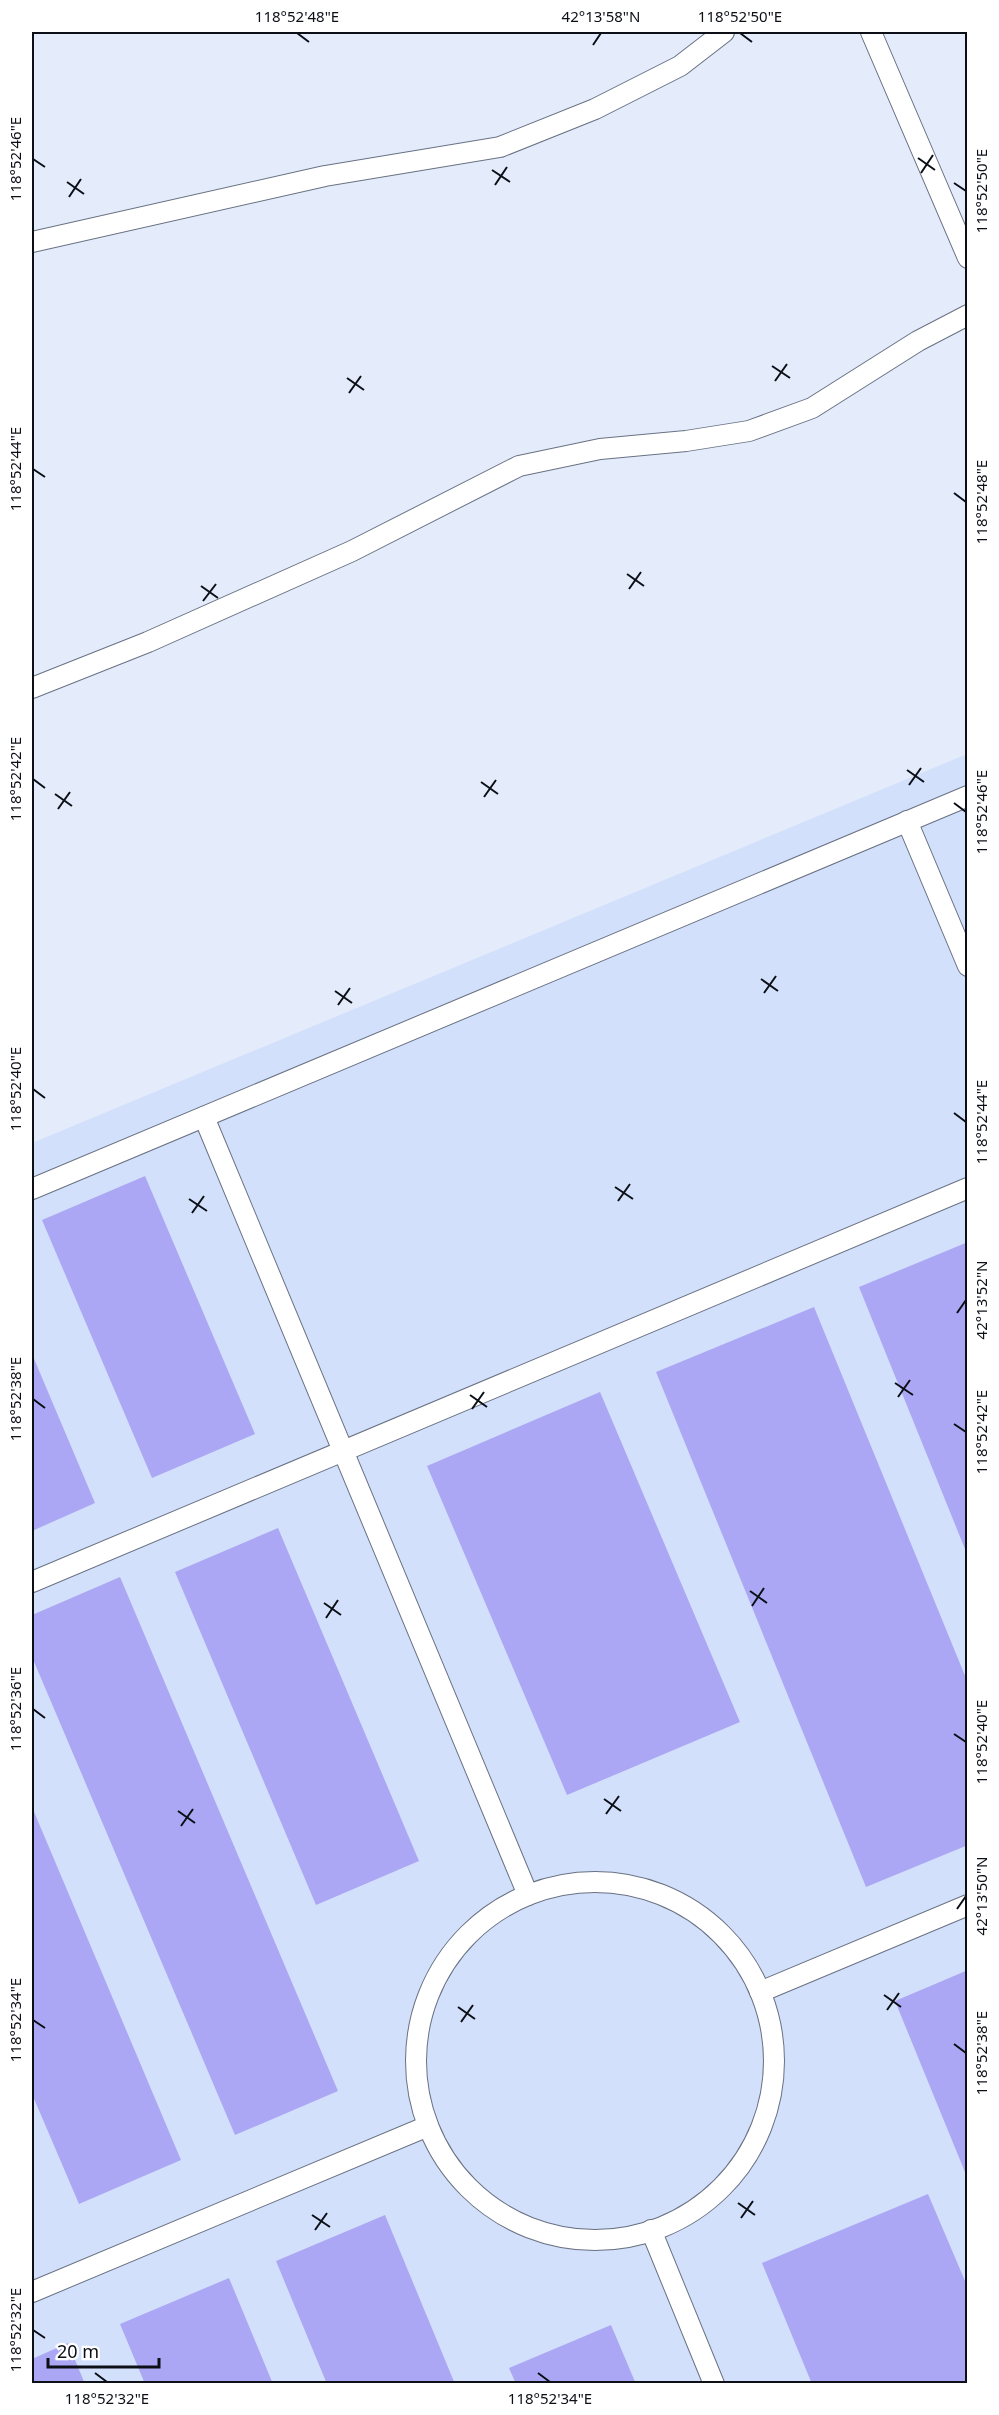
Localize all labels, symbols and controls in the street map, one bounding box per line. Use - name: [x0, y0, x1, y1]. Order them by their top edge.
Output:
- text: 118°52'48"E: [255, 6, 339, 26]
- text: 42°13'58"N: [562, 6, 640, 26]
- text: 118°52'50"E: [698, 6, 782, 26]
- text: 118°52'46"E: [5, 117, 25, 201]
- text: 118°52'50"E: [971, 149, 991, 233]
- text: 118°52'44"E: [5, 427, 25, 511]
- text: 118°52'48"E: [971, 460, 991, 544]
- text: 118°52'42"E: [5, 737, 25, 821]
- text: 118°52'46"E: [971, 770, 991, 854]
- text: 118°52'40"E: [5, 1047, 25, 1131]
- text: 118°52'44"E: [971, 1080, 991, 1164]
- text: 42°13'52"N: [971, 1261, 991, 1339]
- text: 118°52'38"E: [5, 1357, 25, 1441]
- text: 118°52'42"E: [971, 1390, 991, 1474]
- text: 118°52'36"E: [5, 1667, 25, 1751]
- text: 118°52'40"E: [971, 1700, 991, 1784]
- text: 42°13'50"N: [971, 1857, 991, 1935]
- text: 118°52'34"E: [5, 1978, 25, 2062]
- text: 118°52'38"E: [971, 2011, 991, 2095]
- text: 118°52'32"E: [5, 2288, 25, 2372]
- scale bar: [48, 2331, 159, 2369]
- text: 20 m: [57, 2339, 99, 2363]
- text: 118°52'32"E: [65, 2388, 149, 2408]
- text: 118°52'34"E: [508, 2388, 592, 2408]

